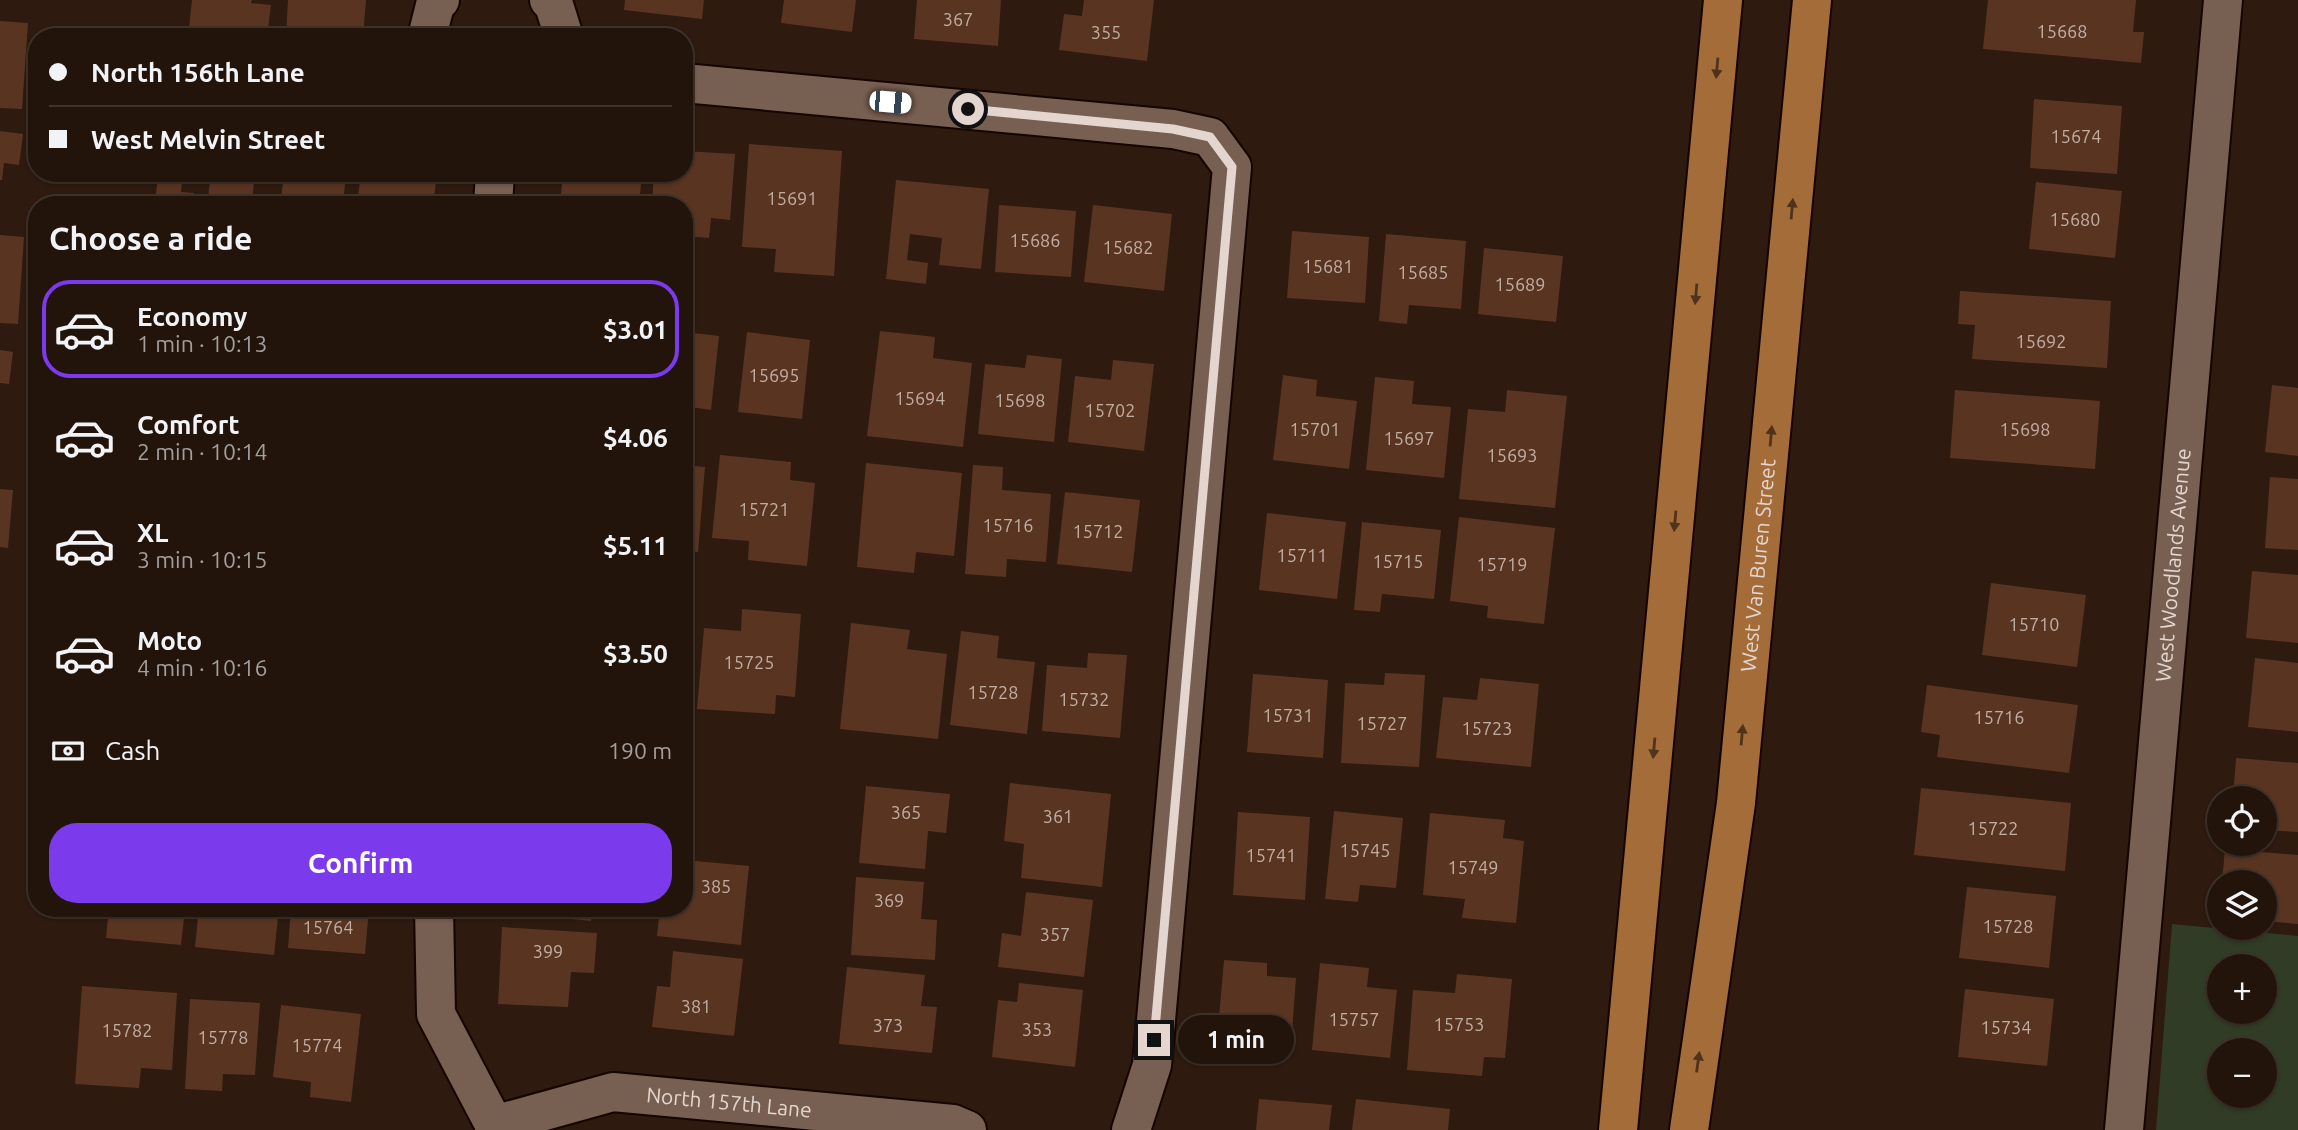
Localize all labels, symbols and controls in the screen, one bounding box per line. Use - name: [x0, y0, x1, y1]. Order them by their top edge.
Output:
- house number: 367: [943, 9, 973, 29]
- house number: 15668: [2037, 21, 2087, 41]
- house number: 355: [1091, 22, 1121, 42]
- one-way arrow: [1711, 57, 1722, 79]
- text: North 156th Lane: [91, 58, 305, 87]
- car: [869, 90, 912, 114]
- route start: [952, 93, 984, 125]
- text: West Melvin Street: [91, 125, 325, 154]
- house number: 15674: [2051, 126, 2101, 146]
- house number: 15691: [767, 188, 817, 208]
- one-way arrow: [1787, 198, 1798, 220]
- house number: 15680: [2050, 209, 2100, 229]
- text: Choose a ride: [49, 220, 252, 256]
- house number: 15686: [1010, 230, 1060, 250]
- house number: 15682: [1103, 237, 1153, 257]
- house number: 15681: [1303, 256, 1353, 276]
- house number: 15685: [1398, 262, 1448, 282]
- house number: 15689: [1495, 274, 1545, 294]
- one-way arrow: [1690, 284, 1701, 306]
- icon: car: [53, 298, 116, 361]
- text: Economy: [137, 302, 247, 331]
- text: $3.01: [603, 315, 668, 344]
- text: 1 min · 10:13: [137, 331, 268, 356]
- house number: 15692: [2016, 331, 2066, 351]
- house number: 15695: [749, 365, 799, 385]
- house number: 15694: [895, 388, 945, 408]
- house number: 15698: [995, 390, 1045, 410]
- house number: 15702: [1085, 400, 1135, 420]
- icon: car: [53, 406, 116, 469]
- text: Comfort: [137, 410, 240, 439]
- house number: 15701: [1290, 419, 1340, 439]
- house number: 15698: [2000, 419, 2050, 439]
- text: $4.06: [603, 423, 668, 452]
- one-way arrow: [1765, 425, 1776, 447]
- house number: 15697: [1384, 428, 1434, 448]
- text: 2 min · 10:14: [137, 439, 268, 464]
- house number: 15693: [1487, 445, 1537, 465]
- street label: West Woodlands Avenue: [2150, 447, 2195, 683]
- street label: West Van Buren Street: [1735, 458, 1780, 673]
- house number: 15721: [739, 499, 789, 519]
- one-way arrow: [1669, 510, 1680, 532]
- icon: car: [53, 514, 116, 577]
- house number: 15716: [983, 515, 1033, 535]
- text: XL: [137, 518, 168, 547]
- house number: 15712: [1073, 521, 1123, 541]
- text: $5.11: [603, 531, 668, 560]
- house number: 15711: [1277, 545, 1327, 565]
- text: 3 min · 10:15: [137, 547, 268, 572]
- house number: 15715: [1373, 551, 1423, 571]
- house number: 15719: [1477, 554, 1527, 574]
- house number: 15710: [2009, 614, 2059, 634]
- icon: car: [53, 622, 116, 685]
- text: Moto: [137, 626, 202, 655]
- text: $3.50: [603, 639, 668, 668]
- house number: 15725: [724, 652, 774, 672]
- text: 4 min · 10:16: [137, 655, 268, 680]
- house number: 15728: [968, 682, 1018, 702]
- house number: 15732: [1059, 689, 1109, 709]
- house number: 15731: [1263, 705, 1313, 725]
- house number: 15716: [1974, 707, 2024, 727]
- house number: 15727: [1357, 713, 1407, 733]
- house number: 15723: [1462, 718, 1512, 738]
- one-way arrow: [1737, 724, 1748, 746]
- icon: cash: [49, 732, 87, 770]
- text: Cash: [105, 736, 160, 765]
- one-way arrow: [1648, 737, 1659, 759]
- text: 190 m: [608, 738, 672, 763]
- map controls: [2207, 786, 2277, 1108]
- button: locate: [2207, 786, 2277, 856]
- house number: 365: [891, 802, 921, 822]
- house number: 361: [1043, 806, 1073, 826]
- house number: 15722: [1968, 818, 2018, 838]
- button: Confirm: [49, 823, 672, 903]
- house number: 15745: [1340, 840, 1390, 860]
- house number: 15741: [1246, 845, 1296, 865]
- house number: 15749: [1448, 857, 1498, 877]
- button: layers: [2207, 870, 2277, 940]
- house number: 385: [701, 876, 731, 896]
- house number: 369: [874, 890, 904, 910]
- house number: 15728: [1983, 916, 2033, 936]
- house number: 15764: [303, 917, 353, 937]
- house number: 357: [1040, 924, 1070, 944]
- house number: 399: [533, 941, 563, 961]
- button: +: [2207, 954, 2277, 1024]
- house number: 381: [681, 996, 711, 1016]
- house number: 15757: [1329, 1009, 1379, 1029]
- house number: 15753: [1434, 1014, 1484, 1034]
- house number: 373: [873, 1015, 903, 1035]
- callout: 1 min: [1178, 1016, 1294, 1064]
- house number: 15734: [1981, 1017, 2031, 1037]
- house number: 353: [1022, 1019, 1052, 1039]
- house number: 15782: [102, 1020, 152, 1040]
- route end: [1138, 1024, 1170, 1056]
- house number: 15778: [198, 1027, 248, 1047]
- text: 1 min: [1207, 1027, 1265, 1052]
- house number: 15774: [292, 1035, 342, 1055]
- button: −: [2207, 1038, 2277, 1108]
- one-way arrow: [1693, 1051, 1704, 1073]
- street label: North 157th Lane: [645, 1082, 813, 1122]

